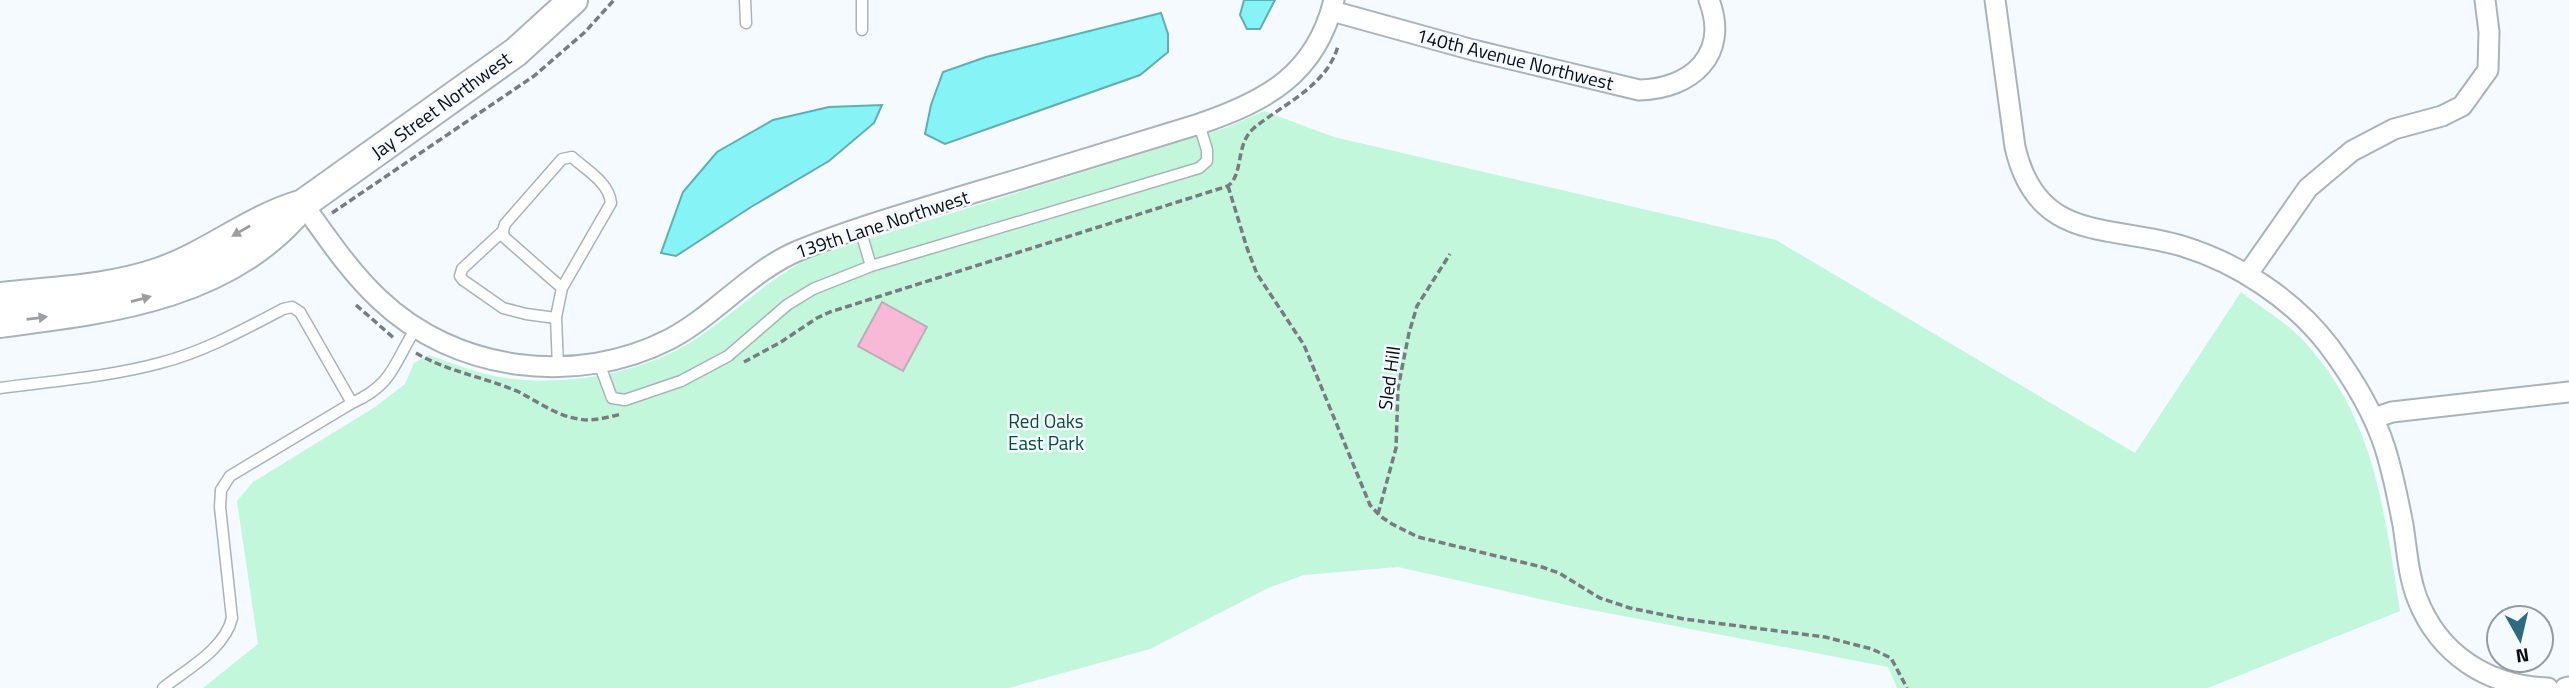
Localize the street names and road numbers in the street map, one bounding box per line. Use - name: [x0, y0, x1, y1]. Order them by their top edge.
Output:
- street label: 140th Avenue Northwest: [1414, 20, 1617, 97]
- street label: Jay Street Northwest: [365, 44, 517, 165]
- street label: 139th Lane Northwest: [791, 182, 973, 265]
- street label: Sled Hill: [1370, 344, 1407, 412]

